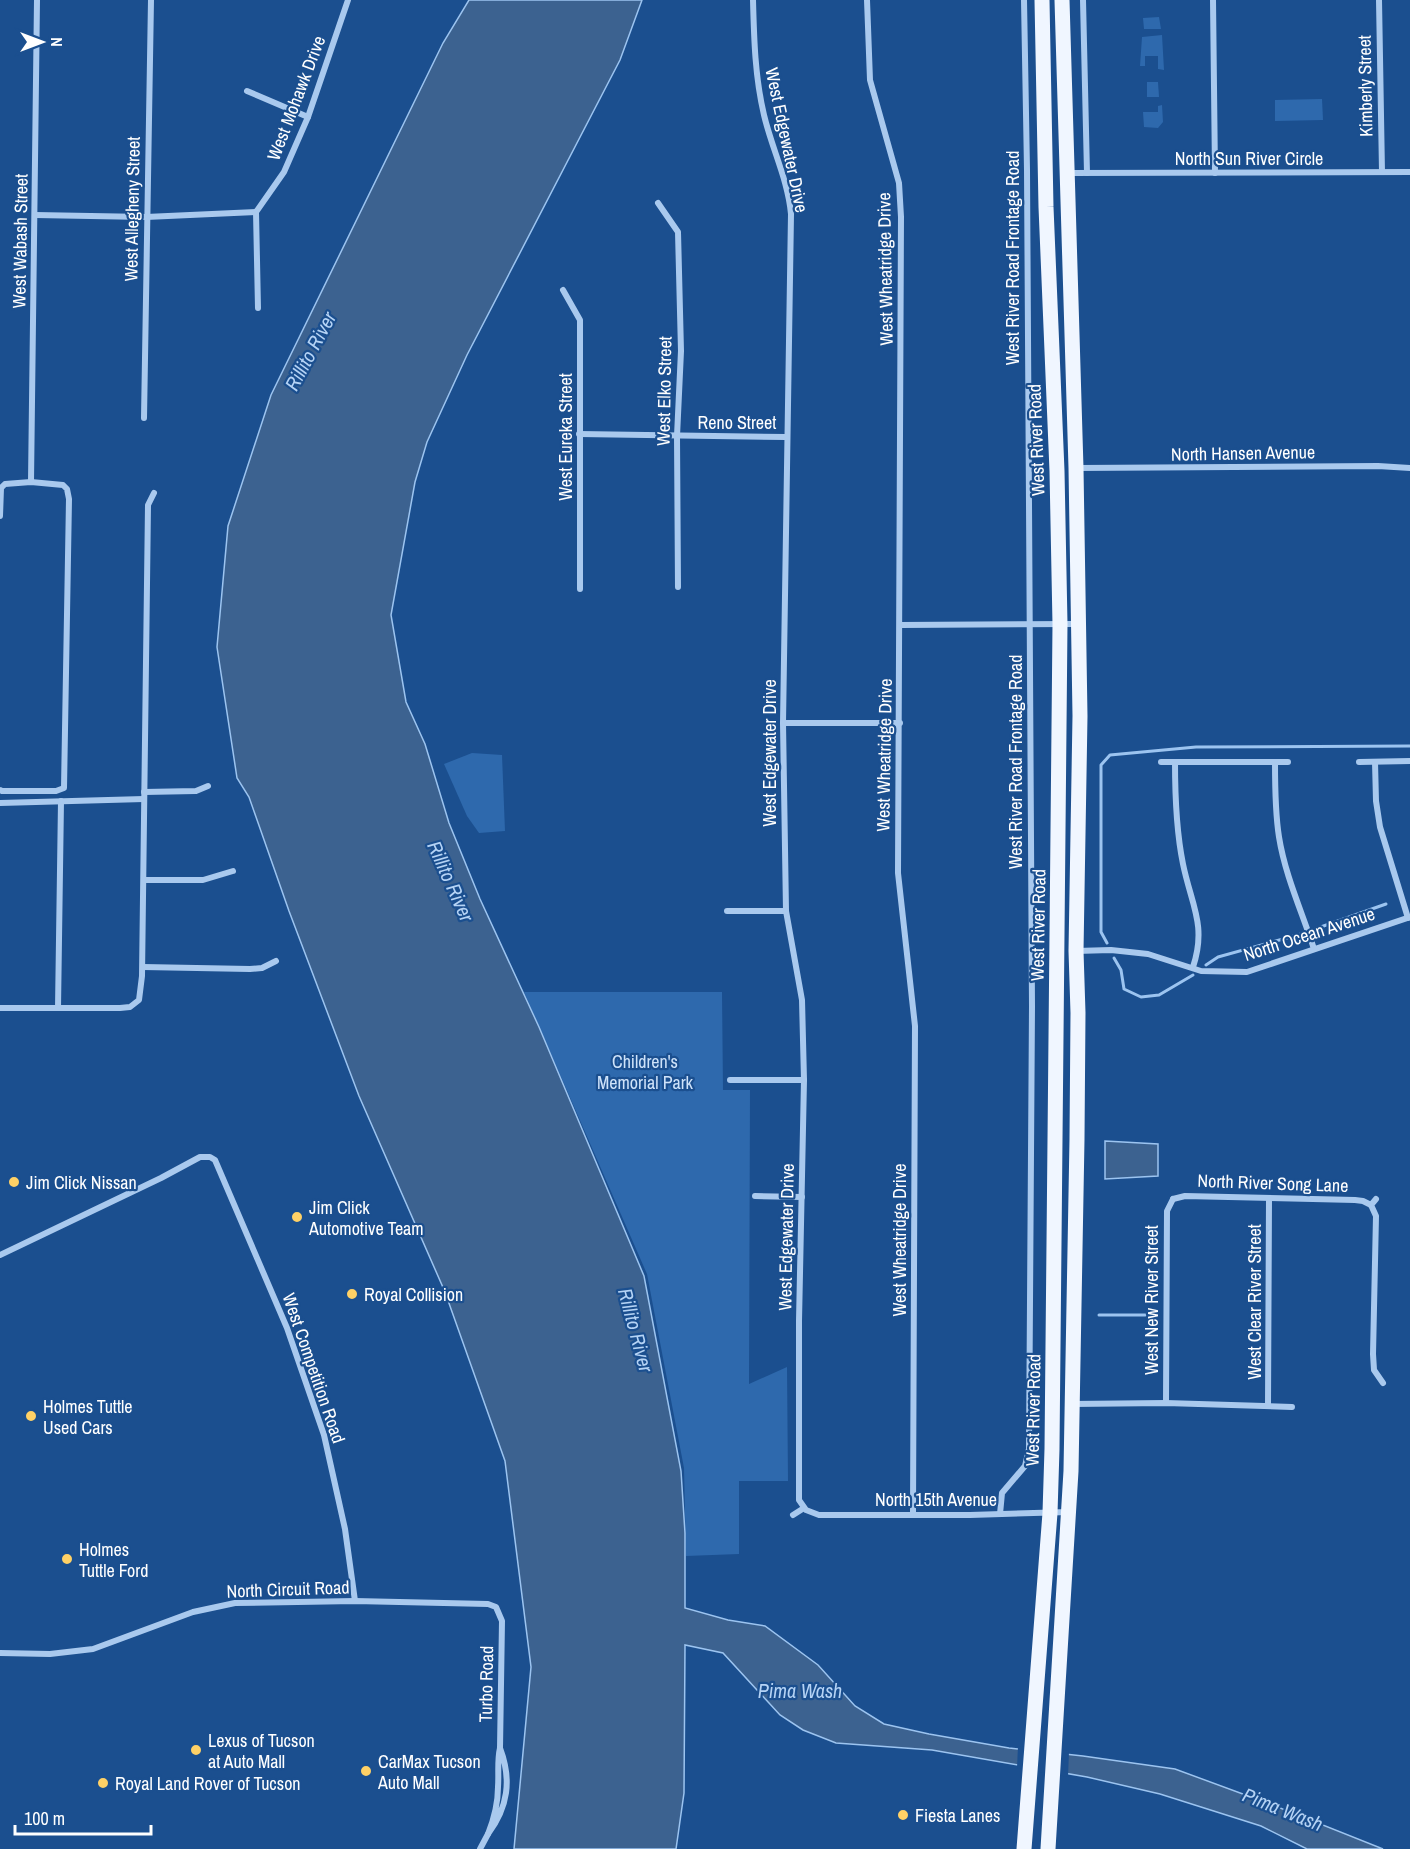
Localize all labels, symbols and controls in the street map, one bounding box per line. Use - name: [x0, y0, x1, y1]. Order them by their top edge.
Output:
- north arrow: [12, 12, 72, 72]
- street label: West Mohawk Drive: [261, 32, 331, 164]
- street label: Kimberly Street: [1352, 35, 1378, 137]
- text: N: [46, 37, 68, 47]
- street label: West Edgewater Drive: [759, 65, 815, 215]
- street label: West Allegheny Street: [118, 136, 146, 282]
- street label: North Sun River Circle: [1175, 146, 1323, 171]
- street label: West River Road Frontage Road: [1000, 151, 1025, 365]
- street label: West Wabash Street: [6, 174, 34, 308]
- street label: West Wheatridge Drive: [871, 192, 899, 346]
- water label: Rillito River: [278, 306, 342, 395]
- street label: West Elko Street: [651, 336, 677, 446]
- street label: West Eureka Street: [553, 373, 578, 501]
- street label: West River Road: [1022, 384, 1050, 496]
- street label: Reno Street: [698, 410, 776, 435]
- street label: North Hansen Avenue: [1171, 439, 1315, 467]
- street label: West River Road Frontage Road: [1003, 655, 1028, 869]
- street label: West Wheatridge Drive: [870, 678, 898, 832]
- street label: West Edgewater Drive: [757, 679, 782, 827]
- water label: Rillito River: [421, 836, 481, 926]
- street label: West River Road: [1025, 869, 1051, 981]
- street label: North Ocean Avenue: [1240, 901, 1378, 967]
- park label: Children's Memorial Park: [597, 1049, 694, 1095]
- street label: West Edgewater Drive: [772, 1163, 800, 1311]
- street label: West Wheatridge Drive: [887, 1163, 912, 1317]
- street label: North River Song Lane: [1197, 1168, 1349, 1198]
- place label: Jim Click Nissan: [26, 1170, 137, 1195]
- marker: Jim Click Nissan: [7, 1175, 21, 1189]
- place label: Jim Click Automotive Team: [308, 1195, 424, 1241]
- marker: Jim Click Automotive Team: [290, 1210, 304, 1224]
- street label: West Clear River Street: [1242, 1224, 1267, 1380]
- street label: West New River Street: [1139, 1225, 1164, 1375]
- place label: Royal Collision: [364, 1282, 463, 1307]
- water label: Rillito River: [612, 1285, 660, 1375]
- marker: Royal Collision: [345, 1287, 359, 1301]
- street label: West Competition Road: [277, 1290, 351, 1446]
- street label: West River Road: [1020, 1354, 1046, 1466]
- place label: Holmes Tuttle Used Cars: [43, 1394, 133, 1440]
- marker: Holmes Tuttle Used Cars: [24, 1409, 38, 1423]
- street label: North 15th Avenue: [875, 1487, 997, 1512]
- place label: Holmes Tuttle Ford: [79, 1537, 148, 1583]
- marker: Holmes Tuttle Ford: [60, 1552, 74, 1566]
- street label: North Circuit Road: [226, 1574, 350, 1604]
- street label: Turbo Road: [473, 1645, 499, 1723]
- water label: Pima Wash: [758, 1677, 842, 1704]
- place label: Lexus of Tucson at Auto Mall: [208, 1728, 315, 1774]
- marker: Lexus of Tucson at Auto Mall: [189, 1743, 203, 1757]
- place label: CarMax Tucson Auto Mall: [377, 1749, 481, 1795]
- marker: CarMax Tucson Auto Mall: [359, 1764, 373, 1778]
- place label: Royal Land Rover of Tucson: [115, 1771, 301, 1796]
- marker: Royal Land Rover of Tucson: [96, 1776, 110, 1790]
- water label: Pima Wash: [1239, 1781, 1327, 1837]
- scale bar: [15, 1798, 152, 1836]
- place label: Fiesta Lanes: [915, 1803, 1000, 1828]
- text: 100 m: [24, 1806, 65, 1831]
- marker: Fiesta Lanes: [896, 1808, 910, 1822]

